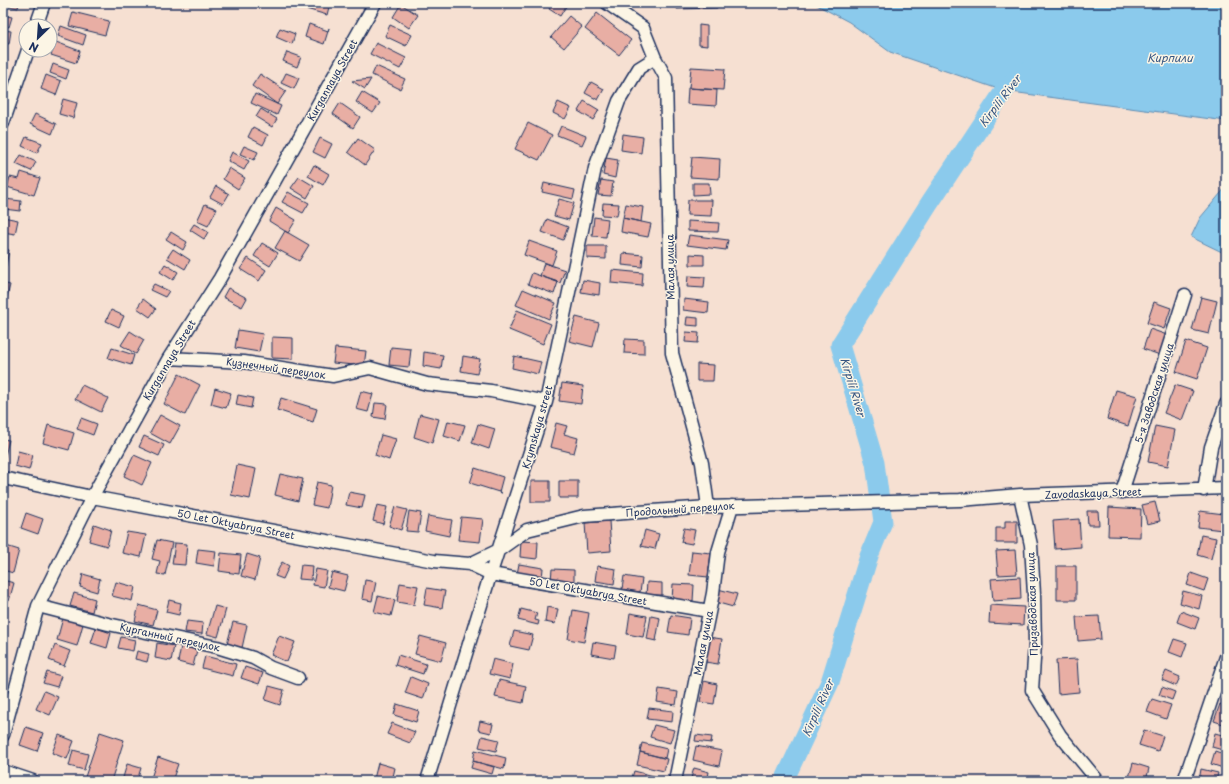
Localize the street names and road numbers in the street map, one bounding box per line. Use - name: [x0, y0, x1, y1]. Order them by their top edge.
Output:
- street label: Kurgannaya Street: [303, 36, 361, 124]
- street label: Малая улица: [661, 233, 678, 300]
- street label: Kurgannaya Street: [139, 317, 199, 403]
- street label: 5-я Заводская улица: [1130, 340, 1177, 445]
- street label: Кузнечный переулок: [225, 353, 327, 383]
- street label: Krymskaya street: [517, 383, 557, 471]
- street label: Zavodaskaya Street: [1044, 483, 1142, 503]
- street label: Продольный переулок: [625, 497, 735, 521]
- street label: 50 Let Oktyabrya Street: [176, 505, 296, 543]
- street label: Призаводская улица: [1022, 551, 1041, 656]
- street label: 50 Let Oktyabrya Street: [528, 573, 648, 609]
- street label: Малая улица: [689, 609, 716, 676]
- street label: Курганный переулок: [118, 619, 222, 655]

